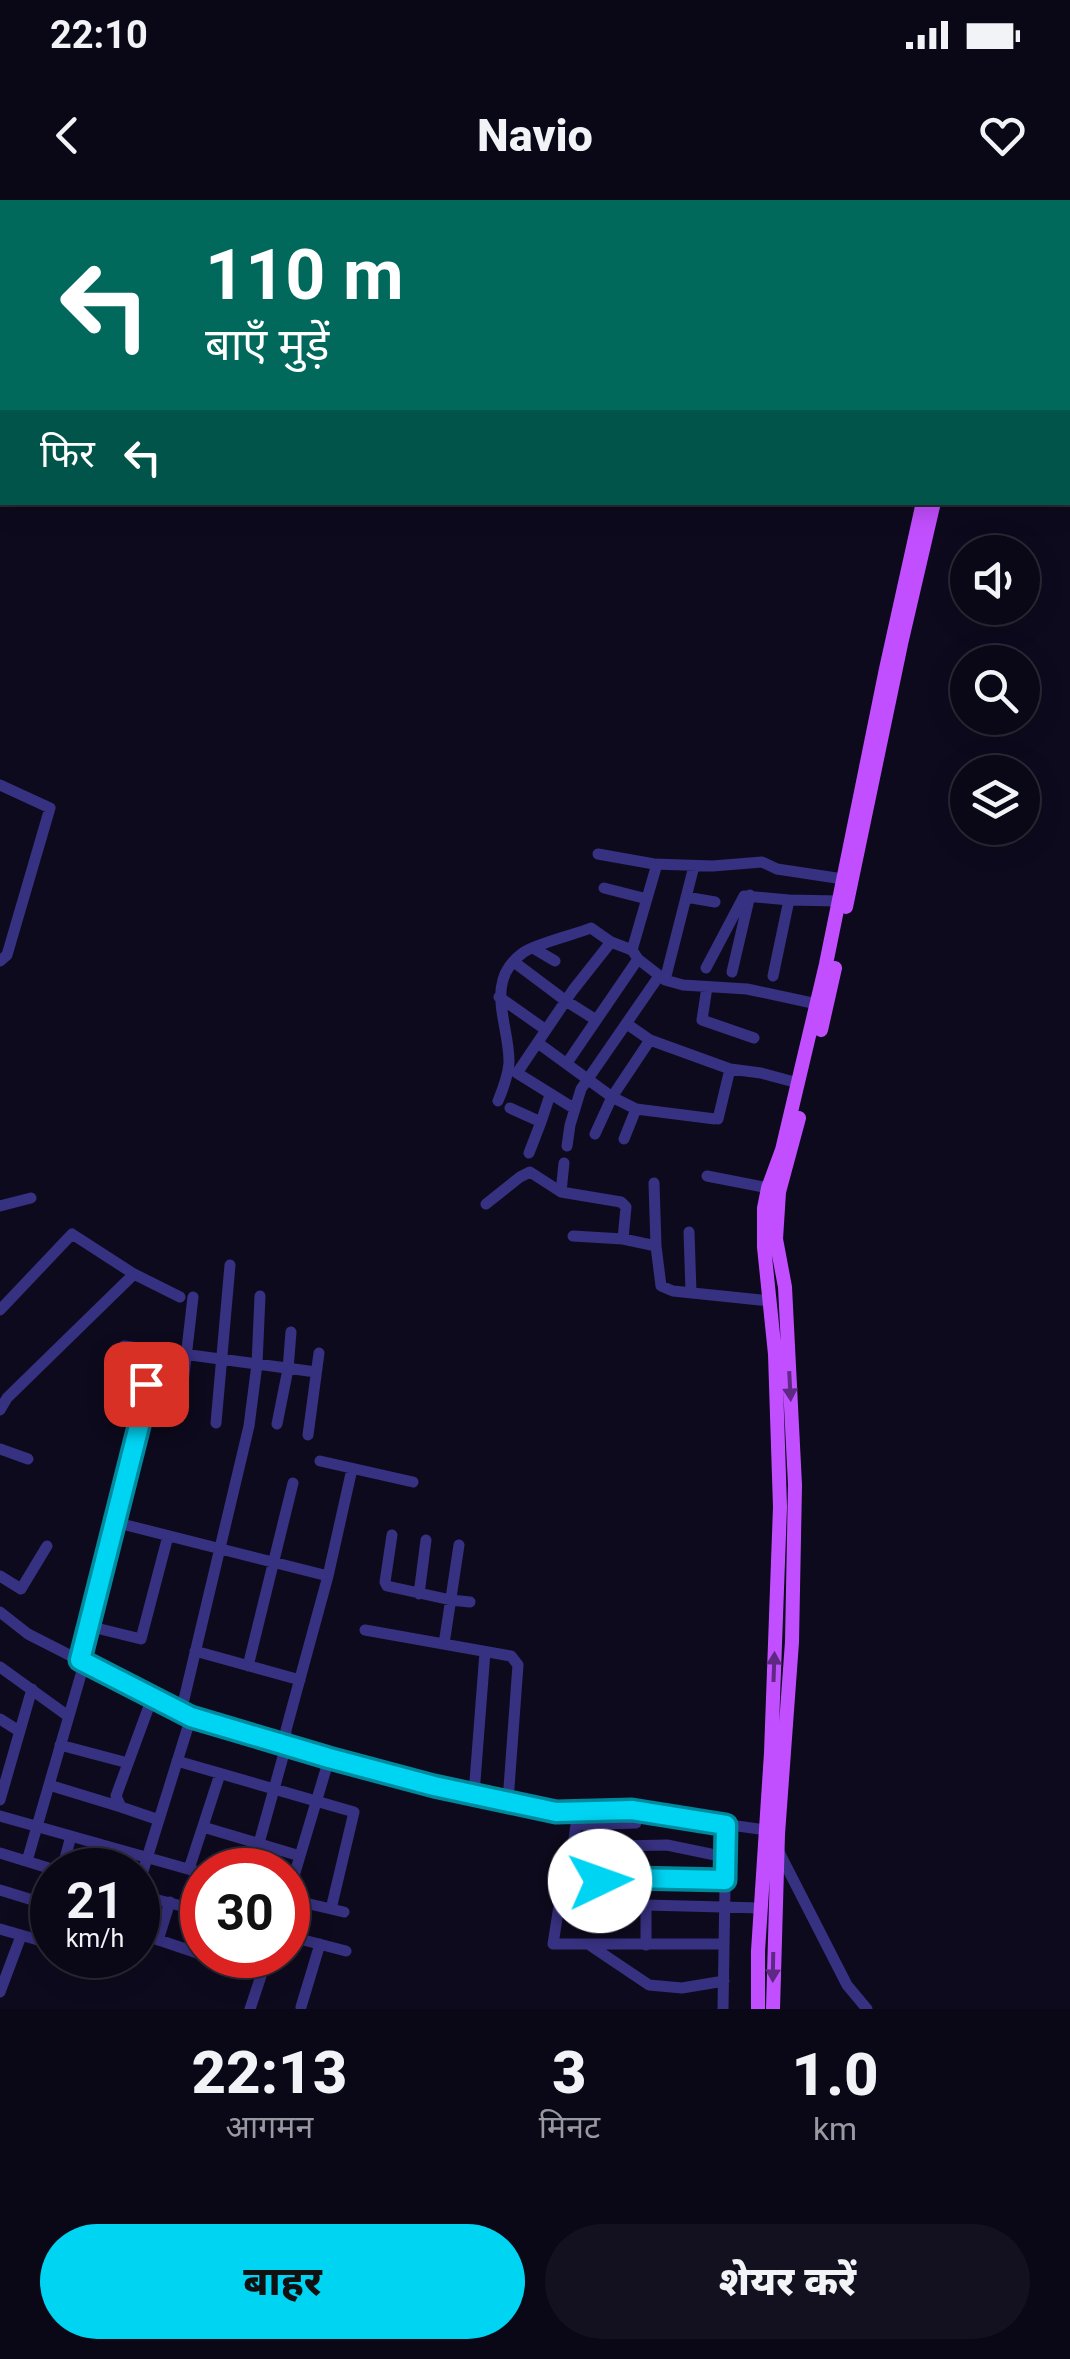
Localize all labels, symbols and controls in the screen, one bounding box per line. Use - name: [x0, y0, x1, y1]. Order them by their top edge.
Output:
- text: 22:10: [50, 13, 148, 57]
- icon: back: [40, 108, 95, 163]
- icon: heart: [975, 108, 1030, 163]
- text: Navio: [477, 109, 593, 162]
- text: 110 m: [205, 234, 404, 316]
- icon: left: [40, 240, 170, 370]
- text: बाएँ मुड़ें: [205, 318, 329, 371]
- icon: left: [115, 430, 170, 485]
- text: फिर: [40, 432, 95, 476]
- map controls: [950, 535, 1040, 845]
- button: sound: [950, 535, 1040, 625]
- button: search: [950, 645, 1040, 735]
- button: layers: [950, 755, 1040, 845]
- pin: [104, 1342, 189, 1427]
- icon: arrive: [119, 1357, 174, 1412]
- one-way arrow: [782, 1371, 798, 1403]
- one-way arrow: [767, 1650, 783, 1682]
- position arrow: [548, 1829, 652, 1933]
- speed limit sign: 30: [180, 1848, 310, 1978]
- text: 21: [66, 1872, 124, 1930]
- text: km/h: [66, 1924, 124, 1953]
- one-way arrow: [765, 1952, 781, 1984]
- text: 22:13: [191, 2037, 347, 2108]
- text: 3: [552, 2037, 587, 2108]
- text: 1.0: [792, 2039, 879, 2110]
- text: आगमन: [226, 2108, 313, 2146]
- text: मिनट: [539, 2108, 600, 2146]
- text: km: [813, 2110, 857, 2148]
- button: बाहर: [40, 2224, 525, 2339]
- button: शेयर करें: [545, 2224, 1030, 2339]

